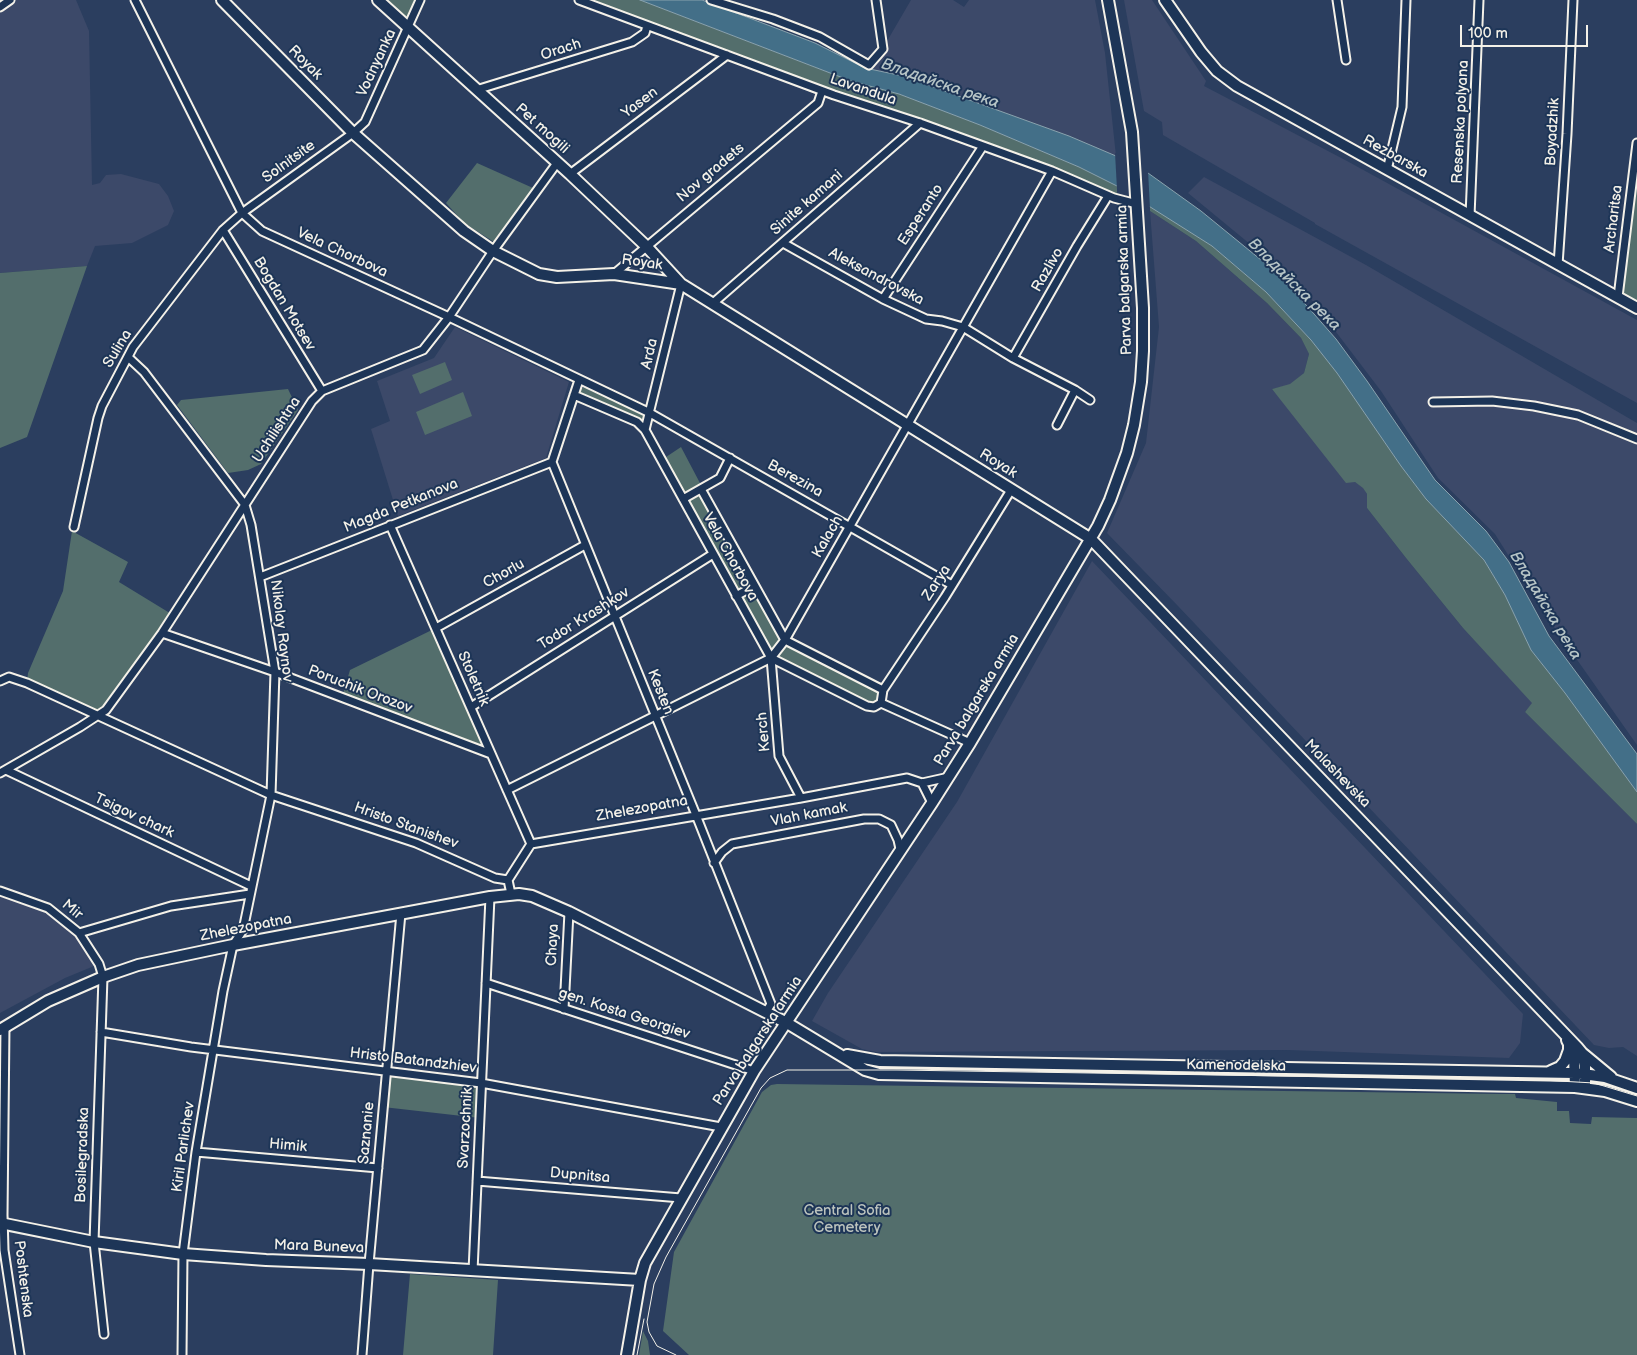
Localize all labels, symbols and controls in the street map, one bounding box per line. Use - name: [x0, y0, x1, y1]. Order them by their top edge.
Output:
- scale bar: [1462, 15, 1590, 47]
- text: 100 m: [1468, 24, 1508, 43]
- street label: Vodnyanka: [354, 26, 400, 100]
- street label: Orach: [539, 35, 583, 65]
- street label: Royak: [284, 42, 326, 84]
- water label: Владайска река: [879, 55, 1001, 113]
- street label: Resenska polyana: [1449, 60, 1473, 184]
- street label: Lavandula: [827, 70, 899, 110]
- street label: Yasen: [618, 84, 662, 122]
- street label: Boyadzhik: [1542, 97, 1564, 167]
- street label: Pet mogili: [511, 100, 573, 158]
- street label: Rezbarska: [1359, 132, 1431, 182]
- street label: Solnitsite: [259, 137, 319, 187]
- street label: Nov gradets: [674, 140, 748, 206]
- street label: Sinite kamani: [767, 167, 847, 239]
- street label: Esperanto: [894, 181, 948, 249]
- street label: Archaritsa: [1601, 184, 1627, 254]
- street label: Parva balgarska armia: [1113, 205, 1137, 355]
- street label: Vela Chorbova: [294, 224, 390, 282]
- water label: Владайска река: [1244, 235, 1344, 335]
- street label: Aleksandrovska: [825, 244, 927, 310]
- street label: Razlivo: [1028, 245, 1068, 295]
- street label: Royak: [620, 251, 664, 275]
- street label: Bogdan Motsev: [249, 254, 319, 354]
- street label: Sulina: [100, 327, 136, 371]
- street label: Arda: [638, 337, 662, 371]
- street label: Uchilishtna: [249, 394, 305, 466]
- street label: Royak: [976, 445, 1020, 483]
- street label: Berezina: [764, 456, 826, 502]
- street label: Magda Petkanova: [341, 475, 461, 537]
- street label: Vela Chorbova: [698, 510, 762, 604]
- street label: Kalach: [809, 513, 847, 561]
- water label: Владайска река: [1505, 548, 1585, 664]
- street label: Chorlu: [480, 555, 528, 593]
- street label: Zarya: [919, 562, 955, 604]
- street label: Nikolay Raynov: [266, 579, 296, 683]
- street label: Todor Krashkov: [535, 584, 633, 654]
- street label: Parva balgarska armia: [931, 631, 1023, 769]
- street label: Stoletnik: [453, 649, 493, 709]
- street label: Poruchik Orozov: [305, 662, 415, 718]
- street label: Kesten: [643, 667, 677, 717]
- street label: Kerch: [753, 711, 775, 753]
- street label: Malashevska: [1300, 736, 1374, 812]
- street label: Tsigov chark: [91, 790, 177, 842]
- street label: Zhelezopatna: [595, 792, 689, 826]
- street label: Hristo Stanishev: [351, 799, 461, 853]
- street label: Vlah kamak: [769, 799, 849, 831]
- street label: Mir: [58, 896, 86, 924]
- street label: Zhelezopatna: [199, 910, 293, 946]
- street label: Chaya: [543, 923, 563, 967]
- street label: Parva balgarska armia: [709, 973, 807, 1109]
- street label: gen. Kosta Georgiev: [556, 984, 692, 1044]
- street label: Hristo Batandzhiev: [349, 1044, 477, 1078]
- street label: Kamenodelska: [1186, 1056, 1286, 1076]
- street label: Svarzochnik: [455, 1087, 477, 1169]
- street label: Kiril Parlichev: [169, 1100, 199, 1194]
- street label: Saznanie: [355, 1101, 379, 1165]
- street label: Bosilegradska: [72, 1107, 94, 1203]
- street label: Himik: [268, 1135, 308, 1157]
- street label: Dupnitsa: [549, 1164, 611, 1188]
- park label: Central Sofia Cemetery: [804, 1202, 890, 1237]
- street label: Mara Buneva: [273, 1236, 365, 1258]
- street label: Poshtenska: [9, 1239, 37, 1319]

